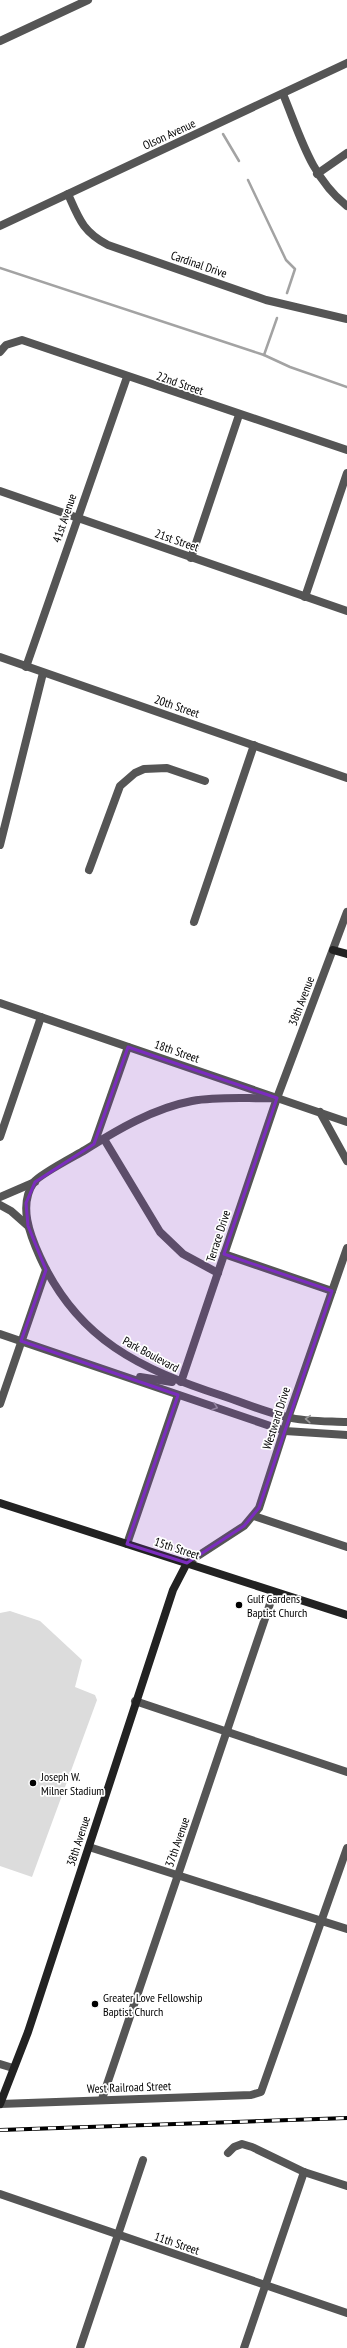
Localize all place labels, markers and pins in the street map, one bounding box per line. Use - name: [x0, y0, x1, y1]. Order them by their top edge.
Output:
- place label: Gulf Gardens Baptist Church: [247, 1591, 307, 1620]
- marker: Gulf Gardens Baptist Church: [234, 1600, 244, 1610]
- place label: Joseph W. Milner Stadium: [40, 1769, 104, 1798]
- marker: Joseph W. Milner Stadium: [28, 1778, 38, 1788]
- place label: Greater Love Fellowship Baptist Church: [103, 1990, 202, 2019]
- marker: Greater Love Fellowship Baptist Church: [90, 1999, 100, 2009]

